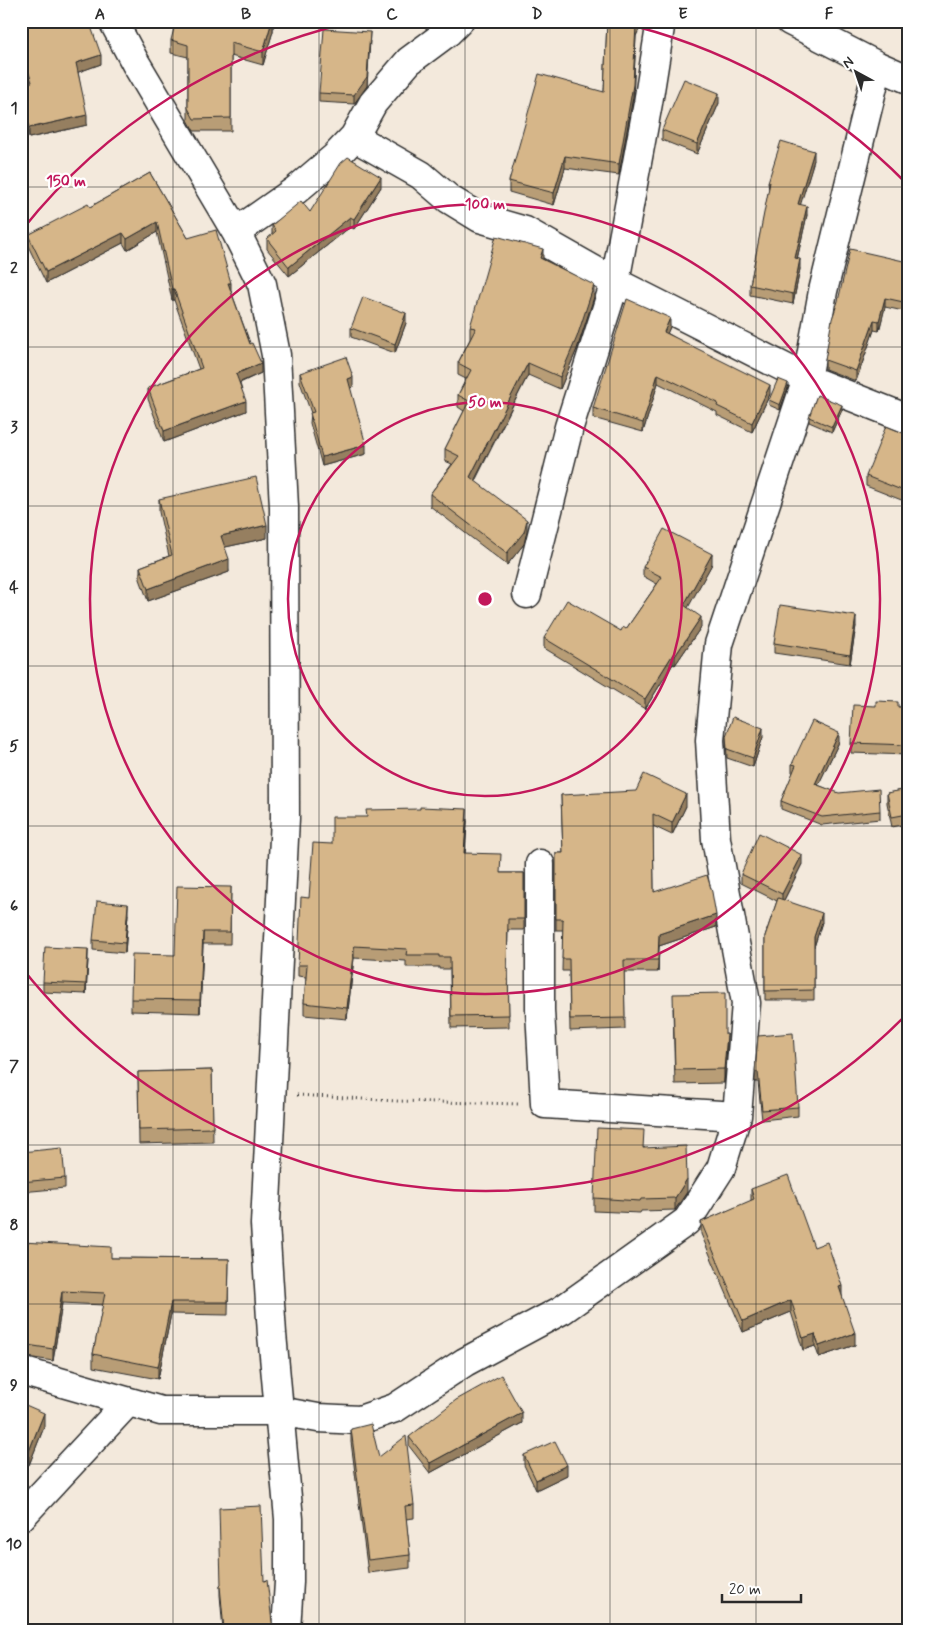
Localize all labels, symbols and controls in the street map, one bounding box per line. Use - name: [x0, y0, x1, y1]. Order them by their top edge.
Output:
- text: A: [95, 4, 105, 25]
- text: B: [241, 4, 251, 25]
- text: C: [386, 4, 398, 25]
- text: D: [531, 4, 543, 25]
- text: E: [678, 4, 688, 25]
- text: F: [825, 4, 834, 25]
- north arrow: [832, 48, 882, 98]
- text: N: [839, 53, 858, 73]
- text: 1: [10, 98, 18, 119]
- text: 150 m: [46, 172, 86, 192]
- text: 100 m: [465, 195, 505, 215]
- text: 2: [10, 258, 18, 279]
- text: 50 m: [468, 393, 502, 413]
- text: 3: [10, 417, 18, 438]
- text: 4: [9, 577, 19, 598]
- centre of rings: [476, 590, 494, 608]
- text: 5: [9, 736, 19, 757]
- text: 6: [10, 896, 18, 917]
- text: 7: [9, 1056, 19, 1077]
- text: 8: [9, 1215, 19, 1236]
- text: 9: [10, 1375, 18, 1396]
- text: 10: [6, 1534, 22, 1555]
- scale bar: [722, 1571, 800, 1603]
- text: 20 m: [729, 1580, 761, 1600]

